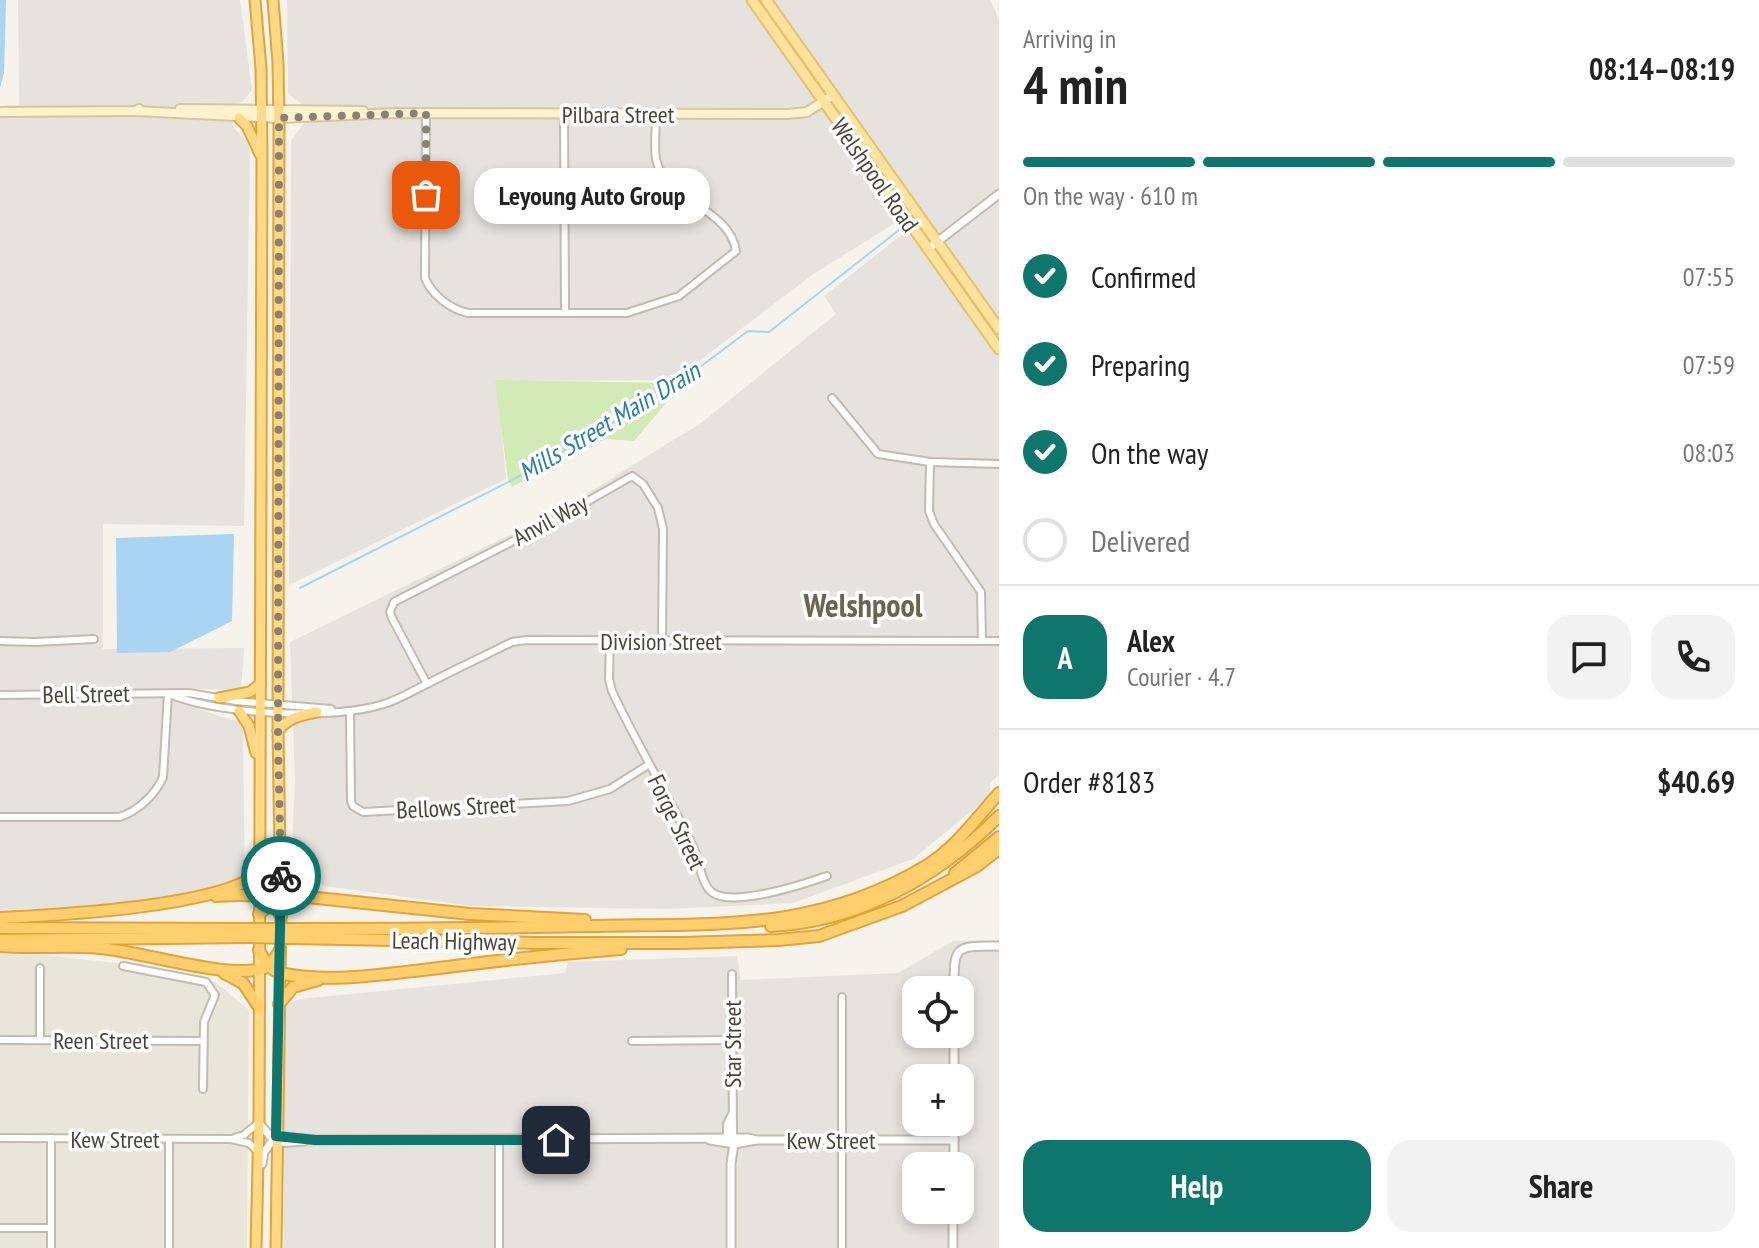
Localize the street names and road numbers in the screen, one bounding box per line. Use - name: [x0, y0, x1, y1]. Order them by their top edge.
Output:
- street label: Pilbara Street: [562, 99, 675, 130]
- street label: Welshpool Road: [824, 112, 926, 238]
- street label: Anvil Way: [507, 487, 593, 553]
- street label: Division Street: [600, 626, 722, 657]
- street label: Bell Street: [42, 678, 130, 710]
- street label: Forge Street: [641, 769, 713, 875]
- street label: Bellows Street: [395, 788, 517, 826]
- street label: Leach Highway: [392, 924, 516, 958]
- street label: Star Street: [717, 1000, 748, 1088]
- street label: Reen Street: [53, 1025, 149, 1056]
- street label: Kew Street: [70, 1124, 160, 1155]
- street label: Kew Street: [786, 1125, 876, 1156]

